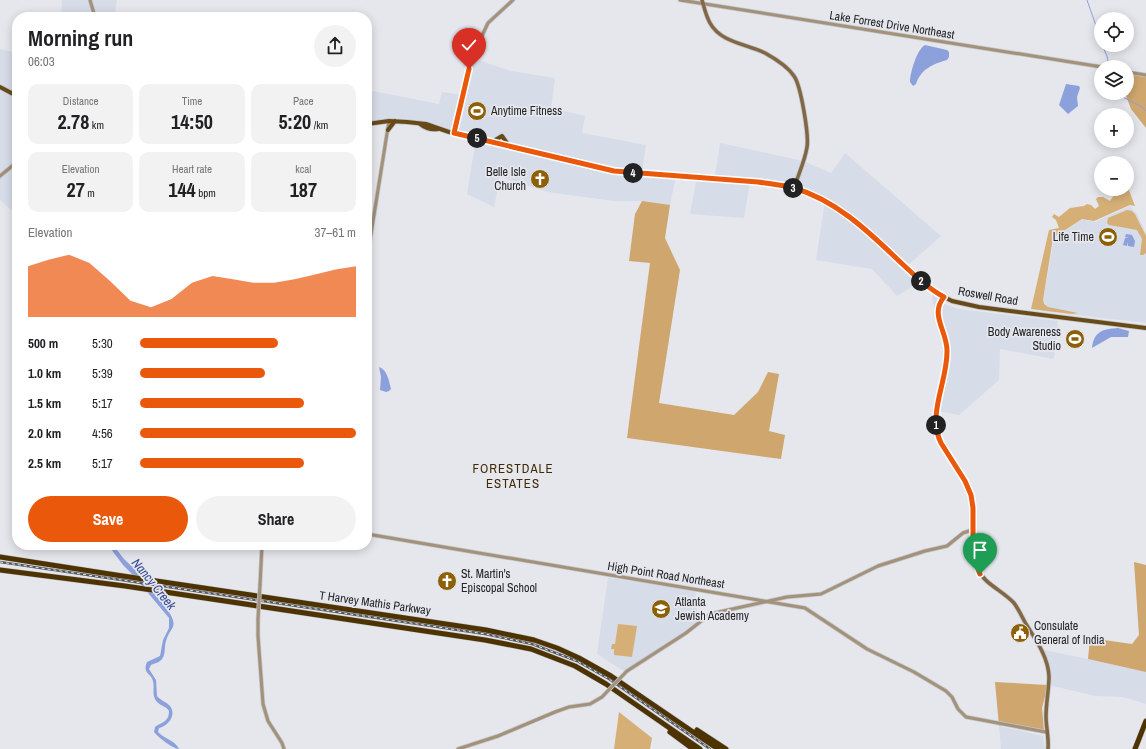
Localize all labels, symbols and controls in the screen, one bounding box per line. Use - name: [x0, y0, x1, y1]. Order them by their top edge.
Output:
- street label: Lake Forrest Drive Northeast: [828, 7, 956, 43]
- map controls: [1094, 12, 1134, 196]
- button: locate: [1094, 12, 1134, 52]
- text: Morning run: [28, 23, 133, 53]
- button: share: [314, 25, 356, 67]
- pin: [452, 28, 486, 69]
- icon: check: [458, 34, 480, 56]
- text: 06:03: [28, 53, 55, 70]
- button: layers: [1094, 60, 1134, 100]
- text: Distance: [63, 94, 98, 108]
- text: Time: [182, 94, 202, 108]
- text: Pace: [293, 94, 314, 108]
- sports icon: Anytime Fitness: [466, 100, 488, 122]
- place label: Anytime Fitness: [490, 103, 562, 119]
- text: 2.78: [57, 108, 89, 135]
- text: 14:50: [171, 108, 213, 135]
- text: 5:20: [278, 108, 311, 135]
- button: +: [1094, 108, 1134, 148]
- text: km: [89, 118, 104, 132]
- text: /km: [311, 118, 328, 132]
- pin: 5: [467, 128, 487, 148]
- text: 5: [474, 131, 480, 145]
- button: −: [1094, 156, 1134, 196]
- text: Elevation: [62, 162, 99, 176]
- text: Heart rate: [172, 162, 212, 176]
- text: kcal: [295, 162, 311, 176]
- pin: 4: [623, 163, 643, 183]
- place label: Belle Isle Church: [486, 164, 526, 194]
- text: 4: [630, 166, 636, 180]
- church icon: Belle Isle Church: [529, 168, 551, 190]
- text: 27: [67, 176, 85, 203]
- text: 144: [168, 176, 196, 203]
- text: 187: [290, 176, 317, 203]
- pin: 3: [783, 178, 803, 198]
- text: 3: [790, 181, 796, 195]
- text: m: [85, 186, 95, 200]
- text: bpm: [196, 186, 216, 200]
- text: Elevation: [28, 224, 72, 241]
- text: 37–61 m: [315, 224, 356, 241]
- sports icon: Life Time: [1097, 226, 1119, 248]
- place label: Life Time: [1053, 229, 1094, 245]
- pin: 2: [911, 271, 931, 291]
- text: 2: [918, 274, 924, 288]
- street label: Roswell Road: [957, 283, 1019, 309]
- place label: Body Awareness Studio: [988, 324, 1061, 354]
- sports icon: Body Awareness Studio: [1064, 328, 1086, 350]
- text: 500 m: [28, 335, 58, 352]
- text: 5:30: [92, 335, 113, 352]
- text: 1.0 km: [28, 365, 61, 382]
- text: 5:39: [92, 365, 113, 382]
- text: 1.5 km: [28, 395, 61, 412]
- text: 5:17: [92, 395, 113, 412]
- pin: 1: [926, 415, 946, 435]
- text: 1: [933, 418, 939, 432]
- text: 2.0 km: [28, 425, 61, 442]
- text: 4:56: [92, 425, 113, 442]
- text: 2.5 km: [28, 455, 61, 472]
- text: 5:17: [92, 455, 113, 472]
- district label: FORESTDALE ESTATES: [472, 460, 554, 492]
- button: Save: [28, 496, 188, 542]
- button: Share: [196, 496, 356, 542]
- pin: [963, 533, 997, 574]
- icon: arrive: [969, 539, 991, 561]
- water label: Nancy Creek: [128, 555, 180, 614]
- street label: High Point Road Northeast: [606, 558, 726, 592]
- place label: St. Martin's Episcopal School: [461, 566, 537, 596]
- church icon: St. Martin's Episcopal School: [436, 570, 458, 592]
- street label: T Harvey Mathis Parkway: [318, 587, 432, 619]
- place label: Atlanta Jewish Academy: [674, 594, 749, 624]
- school or university icon: Atlanta Jewish Academy: [650, 598, 672, 620]
- place label: Consulate General of India: [1034, 618, 1105, 648]
- public building icon: Consulate General of India: [1009, 622, 1031, 644]

